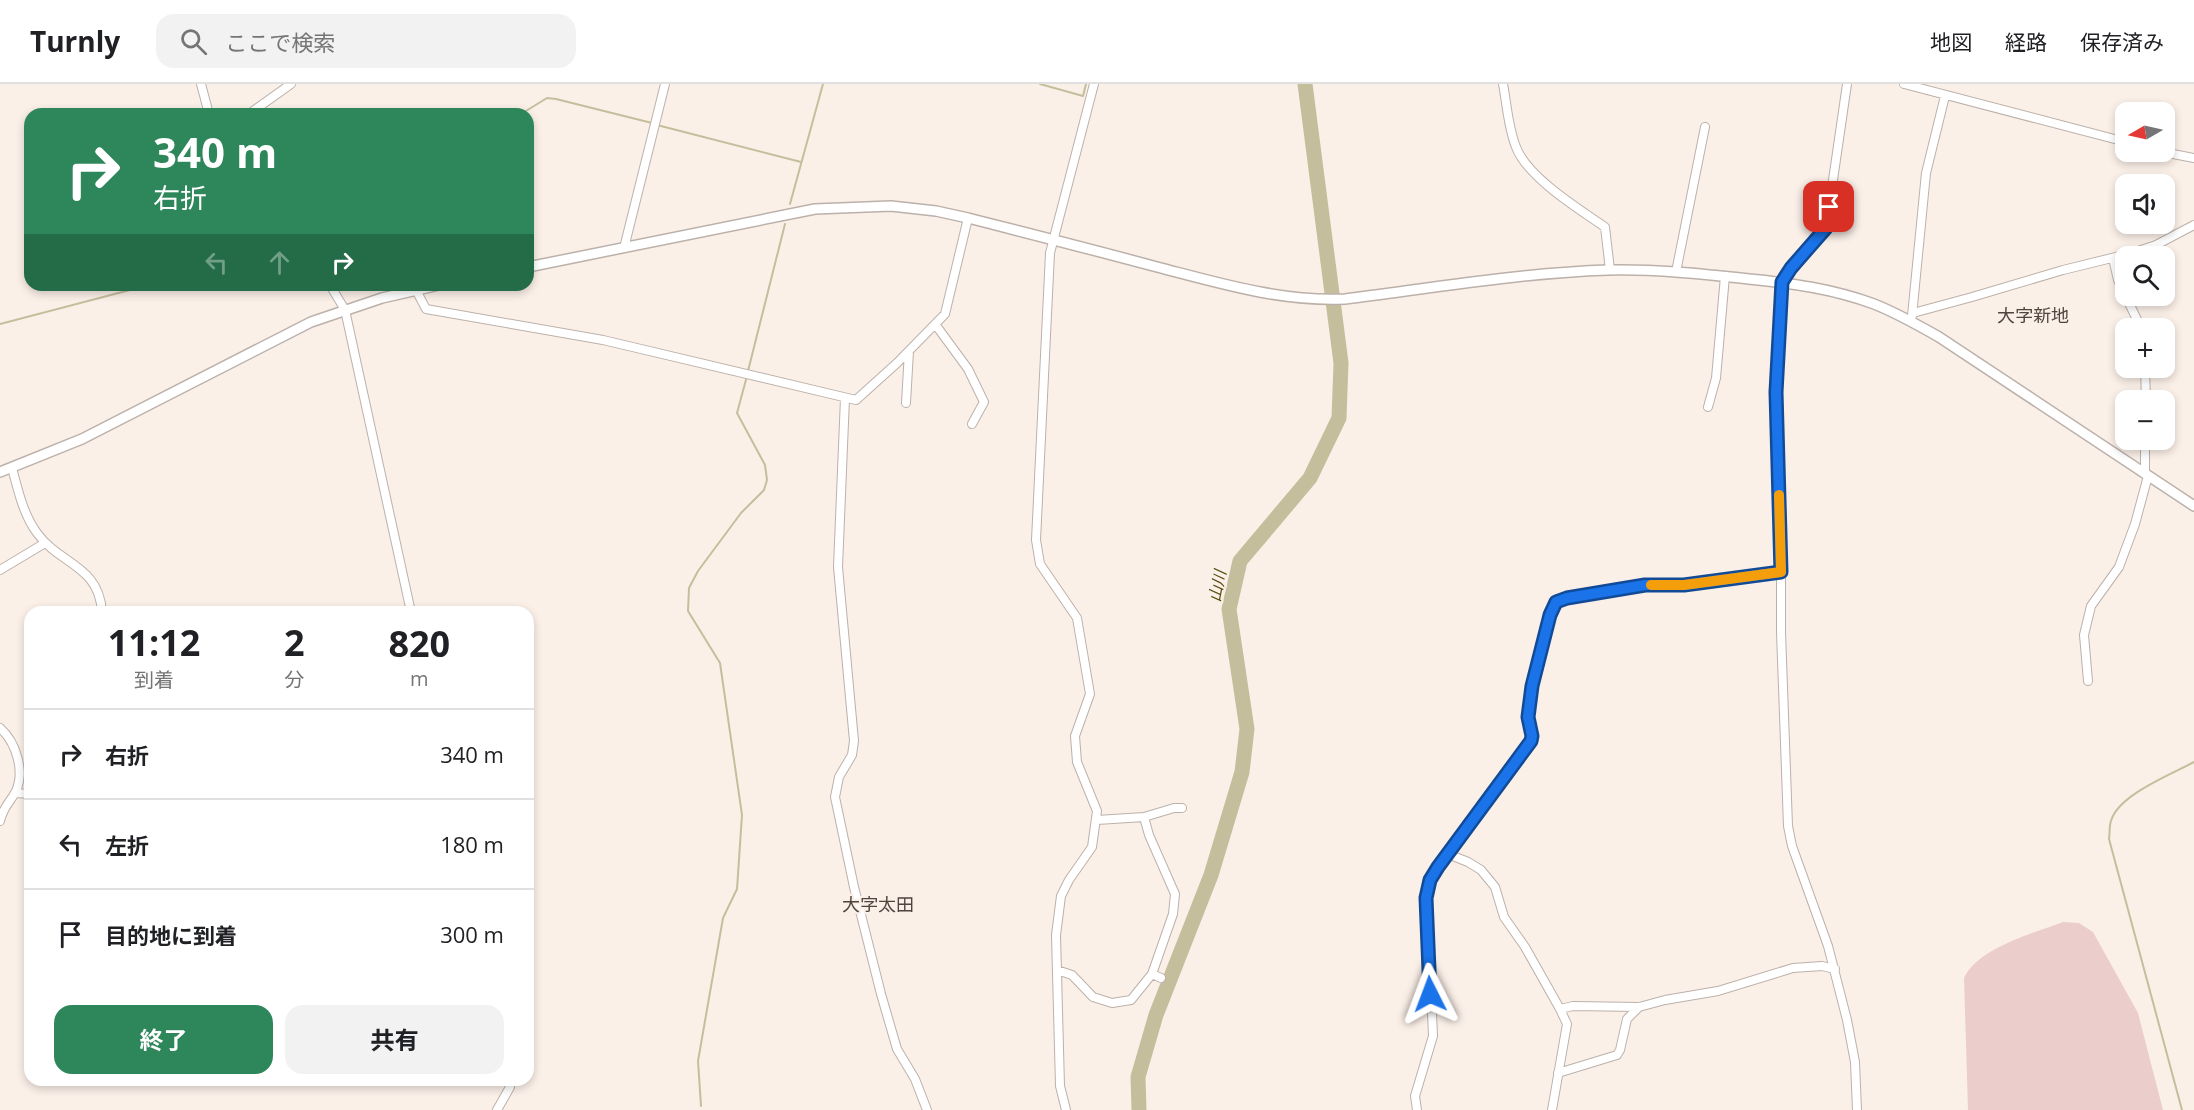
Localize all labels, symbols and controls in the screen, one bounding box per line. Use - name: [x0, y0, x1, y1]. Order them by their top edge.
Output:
- search box: [156, 14, 576, 68]
- text: Turnly: [30, 22, 120, 60]
- icon: search: [177, 25, 210, 58]
- text: ここで検索: [225, 27, 335, 57]
- text: 地図: [1930, 28, 1972, 56]
- text: 経路: [2005, 28, 2047, 56]
- text: 保存済み: [2080, 28, 2164, 56]
- north arrow: [2115, 102, 2175, 162]
- map controls: [2115, 102, 2175, 450]
- text: 340 m: [153, 123, 277, 180]
- icon: right: [54, 132, 132, 210]
- button: sound: [2115, 174, 2175, 234]
- text: 右折: [153, 179, 207, 216]
- pin: [1803, 181, 1854, 232]
- icon: arrive: [1812, 190, 1845, 223]
- icon: left: [200, 246, 233, 279]
- icon: ahead: [263, 246, 296, 279]
- icon: right: [326, 246, 359, 279]
- button: search: [2115, 246, 2175, 306]
- district label: 大字新地: [1997, 303, 2069, 327]
- button: +: [2115, 318, 2175, 378]
- button: −: [2115, 390, 2175, 450]
- water label: 山川: [1203, 566, 1231, 604]
- text: 11:12: [108, 618, 200, 667]
- text: 2: [284, 618, 305, 667]
- text: 820: [388, 619, 450, 668]
- text: m: [410, 665, 429, 692]
- text: 到着: [134, 666, 174, 693]
- text: 分: [284, 666, 304, 693]
- icon: right: [54, 738, 87, 771]
- text: 340 m: [440, 739, 504, 769]
- text: 右折: [105, 740, 149, 770]
- icon: left: [54, 828, 87, 861]
- text: 180 m: [440, 829, 504, 859]
- text: 左折: [105, 830, 149, 860]
- district label: 大字太田: [842, 892, 914, 916]
- icon: arrive: [54, 918, 87, 951]
- text: 300 m: [440, 919, 504, 949]
- text: 目的地に到着: [105, 920, 237, 950]
- position arrow: [1398, 962, 1462, 1026]
- button: 終了: [54, 1005, 273, 1074]
- button: 共有: [285, 1005, 504, 1074]

